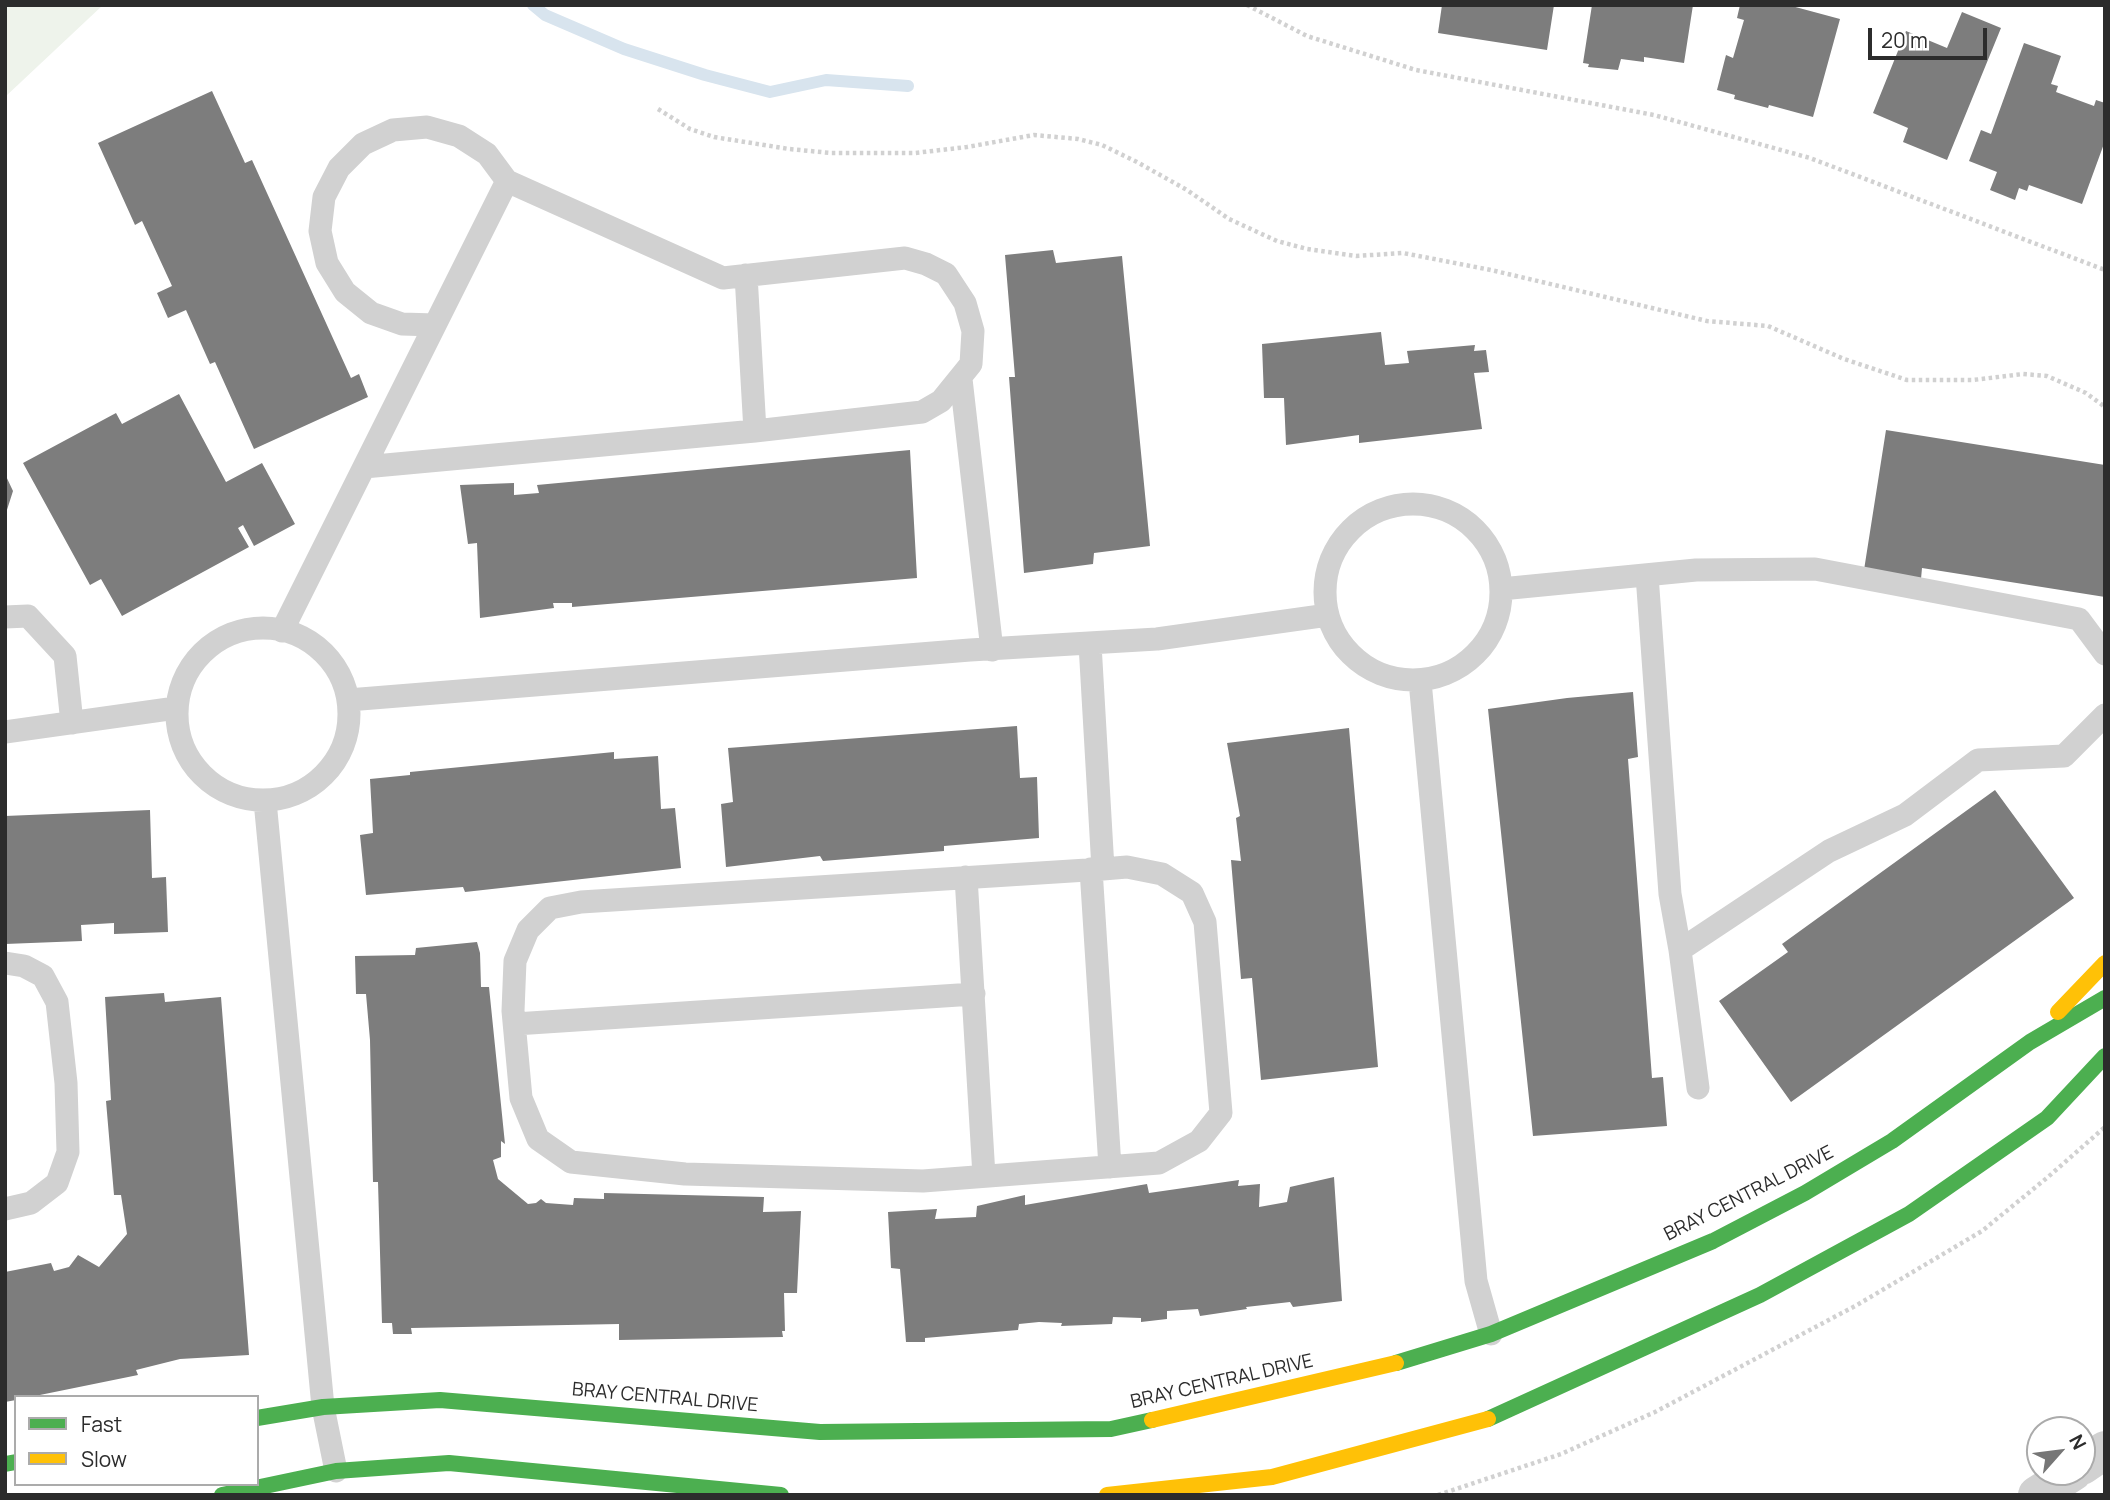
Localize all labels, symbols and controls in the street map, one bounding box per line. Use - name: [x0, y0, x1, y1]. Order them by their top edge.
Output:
- scale bar: [1872, 14, 1991, 58]
- text: 20 m: [1881, 26, 1928, 54]
- street label: BRAY CENTRAL DRIVE: [1661, 1141, 1837, 1247]
- street label: BRAY CENTRAL DRIVE: [1129, 1350, 1315, 1414]
- street label: BRAY CENTRAL DRIVE: [571, 1379, 759, 1417]
- legend: [14, 1395, 259, 1486]
- text: Fast: [81, 1410, 122, 1438]
- north arrow: [2026, 1416, 2096, 1486]
- text: N: [2063, 1430, 2092, 1454]
- text: Slow: [81, 1445, 127, 1473]

